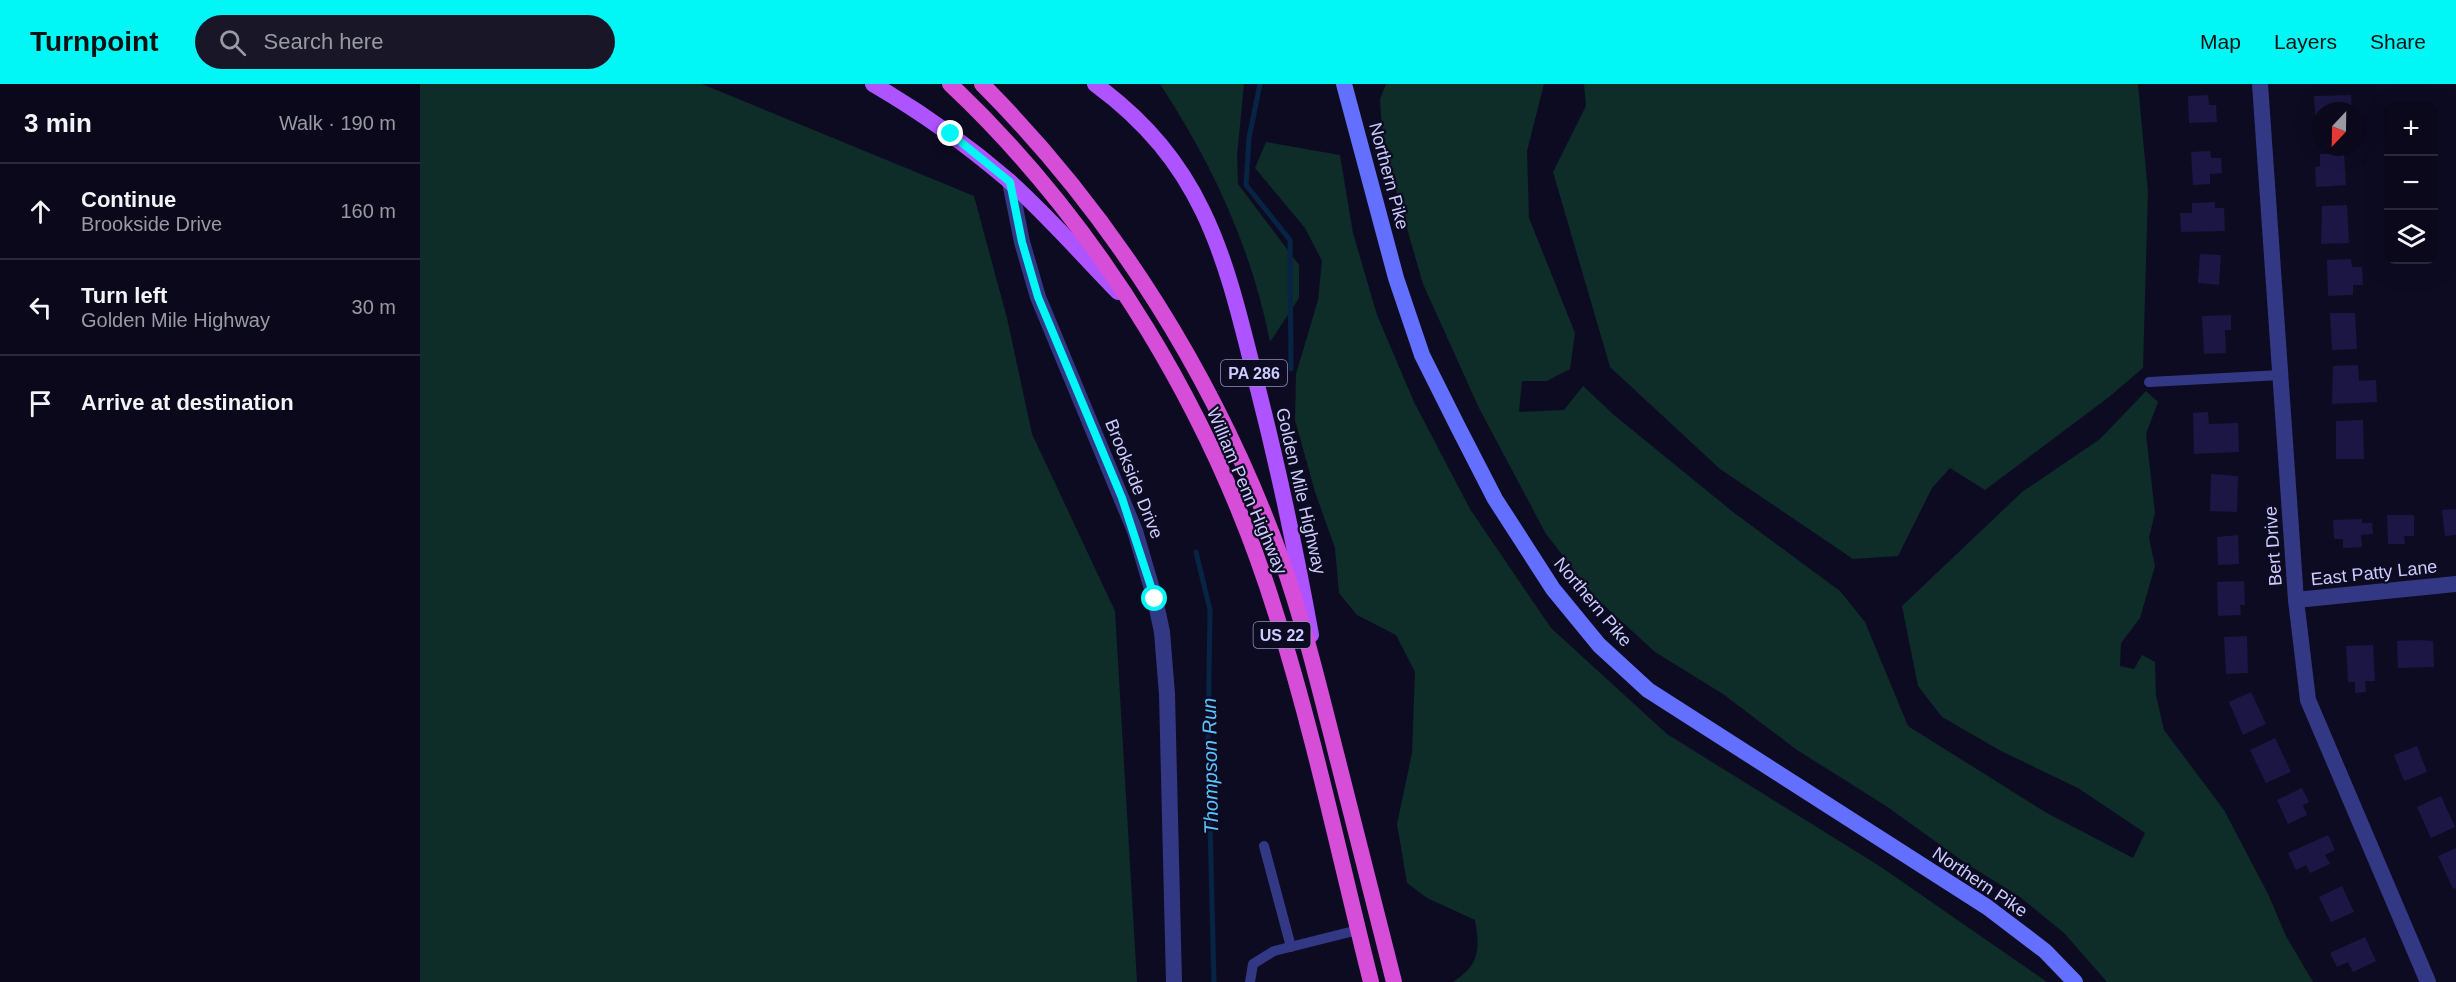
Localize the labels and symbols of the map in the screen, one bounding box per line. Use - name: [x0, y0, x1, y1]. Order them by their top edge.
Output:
- north arrow: [2312, 102, 2366, 156]
- route end: [937, 120, 963, 146]
- street label: Northern Pike: [1365, 120, 1413, 232]
- road number: PA 286: [1221, 360, 1287, 386]
- street label: William Penn Highway: [1203, 405, 1291, 577]
- street label: Golden Mile Highway: [1272, 406, 1330, 576]
- street label: Brookside Drive: [1101, 416, 1167, 542]
- street label: Bert Drive: [2260, 505, 2286, 587]
- street label: Northern Pike: [1550, 553, 1636, 651]
- street label: East Patty Lane: [2310, 556, 2438, 590]
- route start: [1141, 585, 1167, 611]
- road number: US 22: [1254, 622, 1310, 648]
- water label: Thompson Run: [1198, 697, 1222, 835]
- street label: Northern Pike: [1929, 843, 2031, 921]

